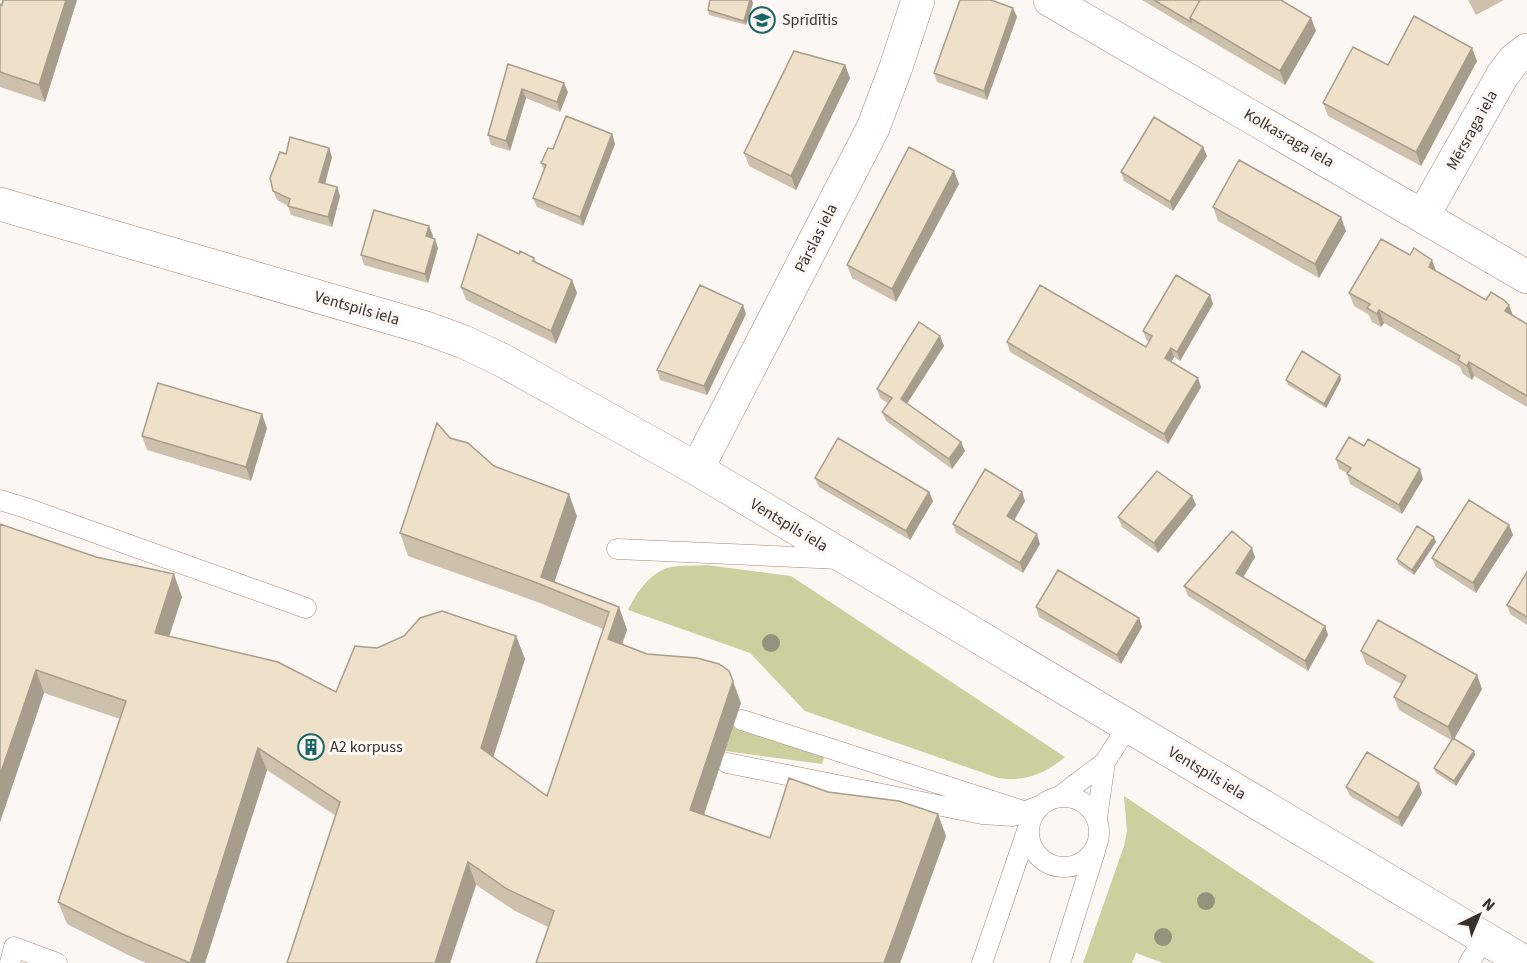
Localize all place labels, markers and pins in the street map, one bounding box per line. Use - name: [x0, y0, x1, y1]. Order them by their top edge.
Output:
- school or university icon: Sprīdītis: [747, 5, 777, 35]
- place label: Sprīdītis: [782, 9, 838, 31]
- building icon: A2 korpuss: [296, 732, 326, 762]
- place label: A2 korpuss: [330, 736, 403, 758]

